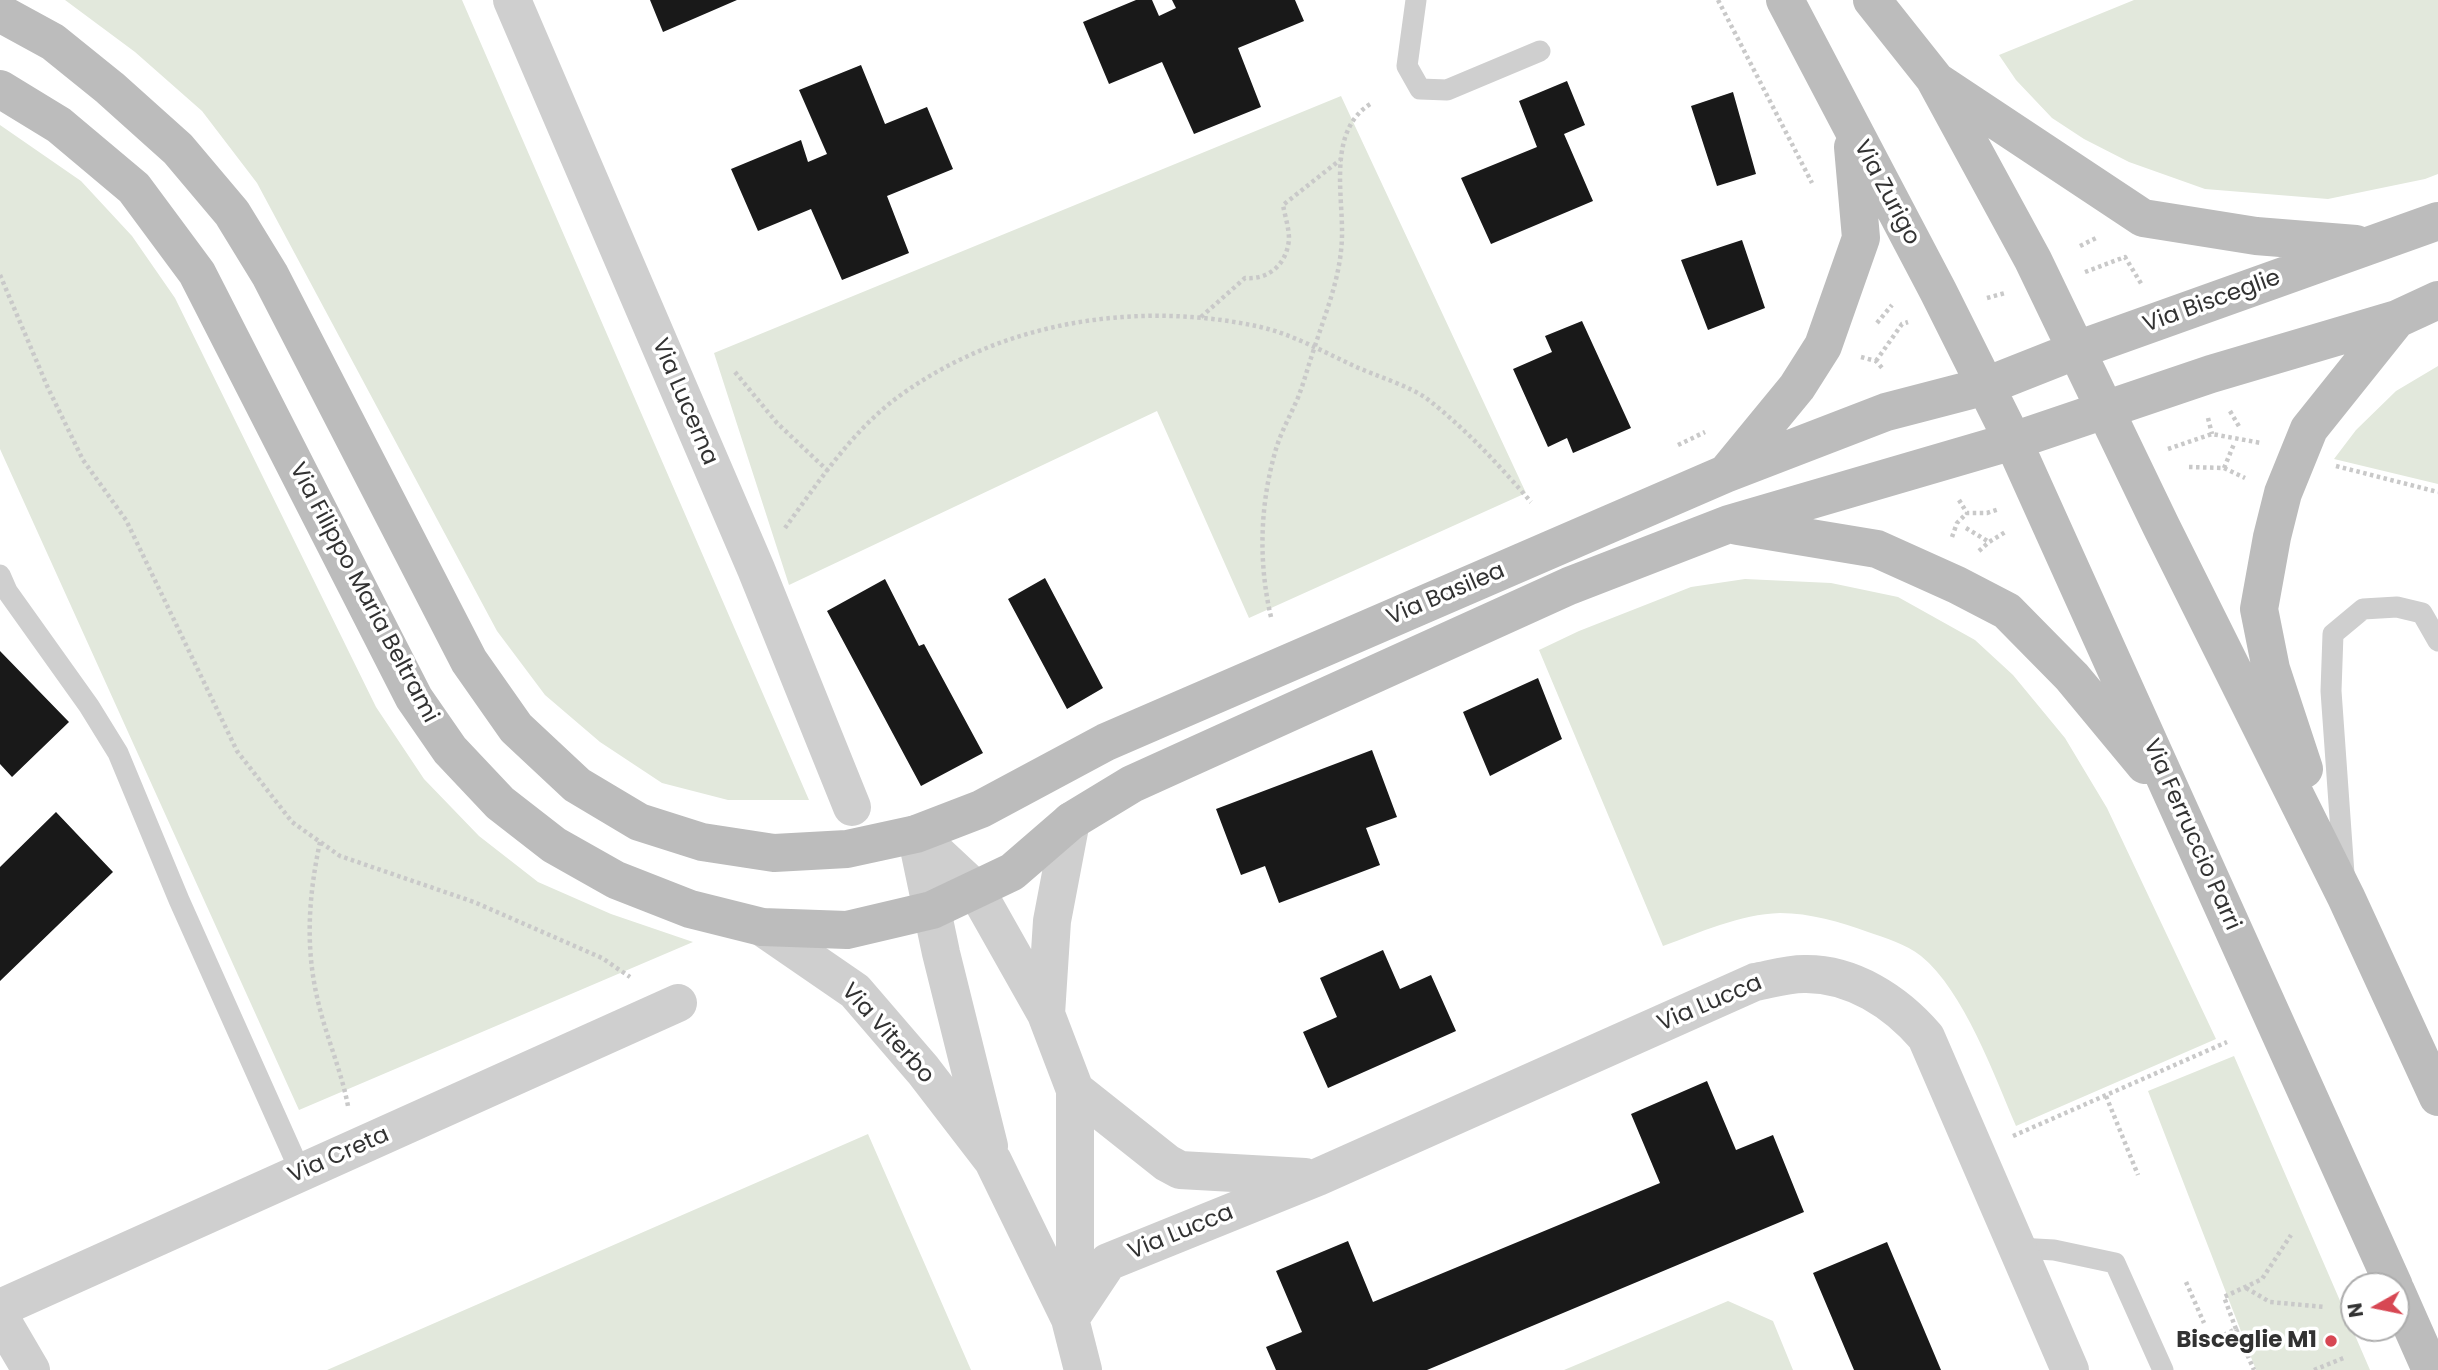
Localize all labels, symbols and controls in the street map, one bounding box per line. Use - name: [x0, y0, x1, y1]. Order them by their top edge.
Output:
- street label: Via Zurigo: [1847, 136, 1925, 250]
- street label: Via Bisceglie: [2140, 264, 2284, 340]
- street label: Via Lucerna: [645, 335, 723, 469]
- street label: Via Filippo Maria Beltrami: [283, 458, 443, 728]
- street label: Via Basilea: [1383, 558, 1509, 632]
- street label: Via Ferruccio Parri: [2136, 735, 2246, 935]
- street label: Via Lucca: [1654, 970, 1766, 1038]
- street label: Via Viterbo: [835, 978, 939, 1090]
- street label: Via Creta: [284, 1122, 394, 1190]
- street label: Via Lucca: [1124, 1199, 1238, 1267]
- north arrow: [2340, 1272, 2410, 1342]
- text: N: [2341, 1301, 2370, 1319]
- place label: Bisceglie M1: [2176, 1327, 2317, 1355]
- marker: Bisceglie M1: [2323, 1333, 2339, 1349]

